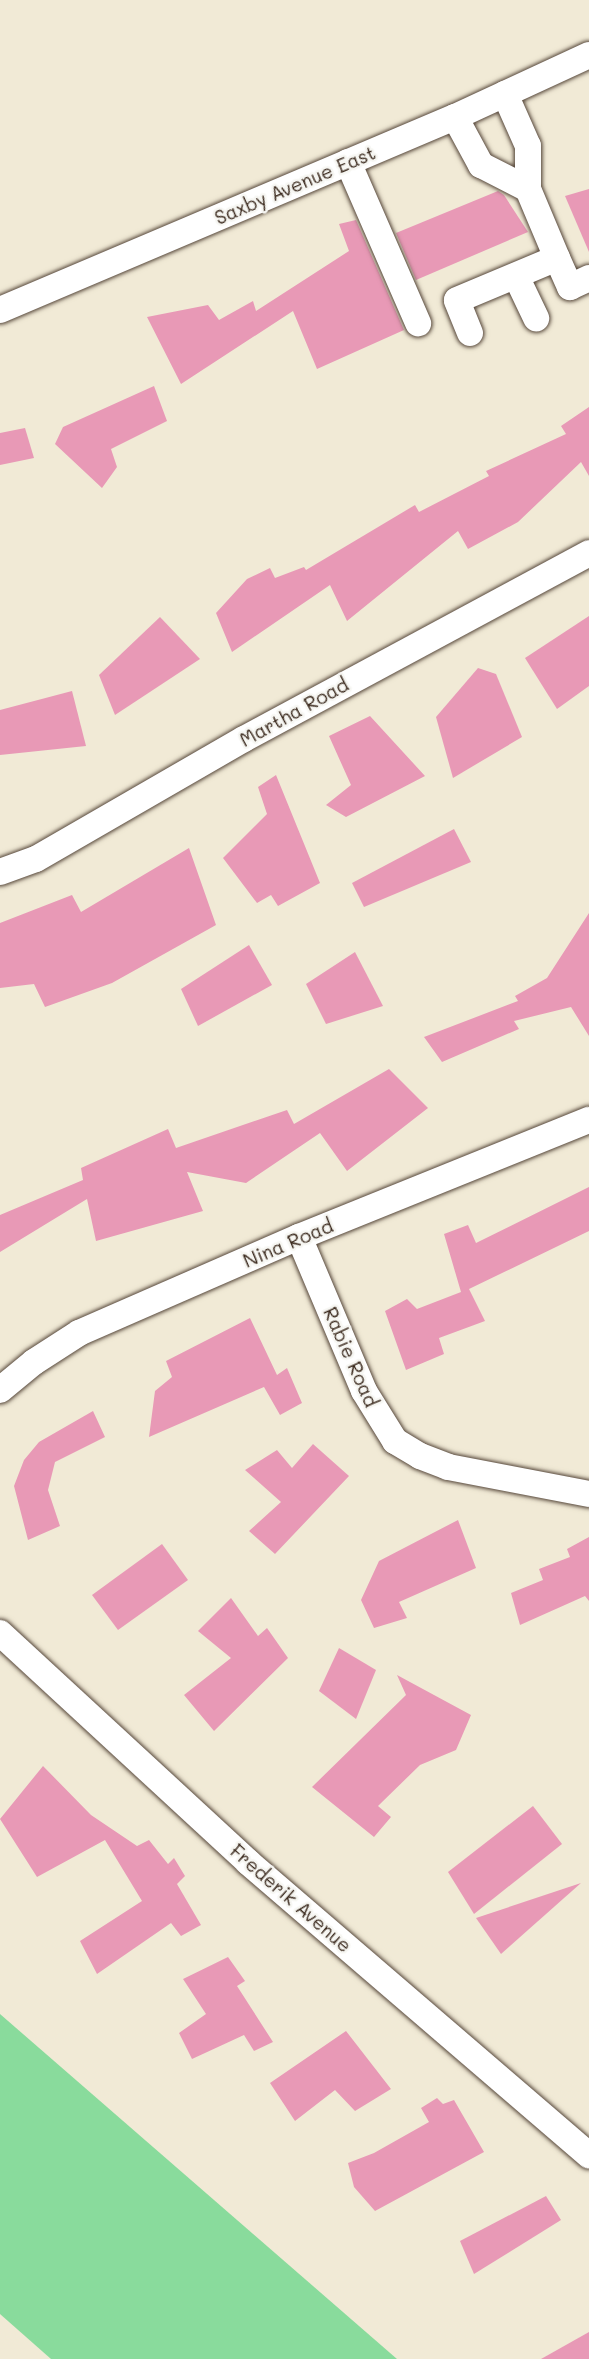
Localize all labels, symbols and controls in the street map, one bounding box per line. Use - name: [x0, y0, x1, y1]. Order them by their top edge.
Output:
- street label: Saxby Avenue East: [211, 141, 379, 229]
- street label: Martha Road: [236, 673, 352, 751]
- street label: Nina Road: [240, 1214, 336, 1272]
- street label: Rabie Road: [319, 1303, 383, 1411]
- street label: Frederik Avenue: [226, 1839, 356, 1957]

